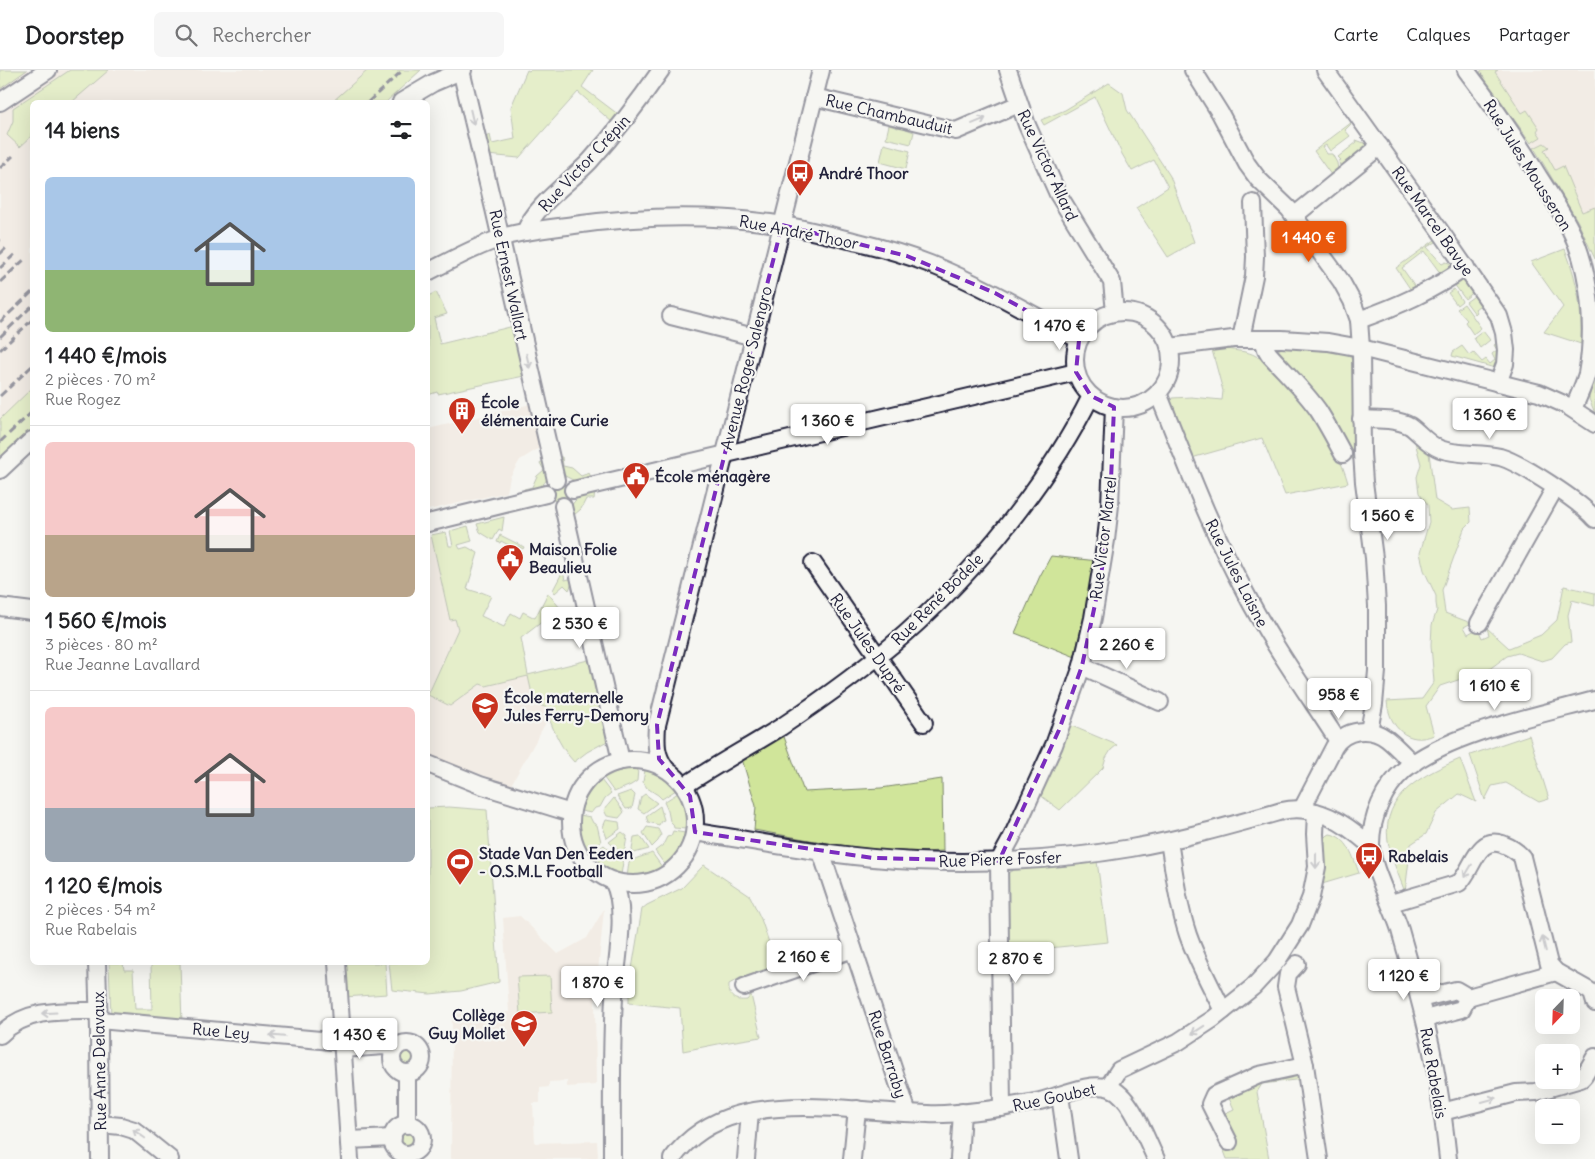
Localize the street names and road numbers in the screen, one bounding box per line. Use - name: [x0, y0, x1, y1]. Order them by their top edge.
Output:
- street label: Rue Chambauduit: [824, 90, 955, 138]
- street label: Rue Jules Mousseron: [1479, 95, 1577, 235]
- street label: Rue Victor Allard: [1013, 106, 1083, 224]
- street label: Rue Victor Crépin: [534, 110, 634, 216]
- street label: Rue Marcel Bavye: [1388, 162, 1478, 280]
- street label: Rue Ernest Wallart: [485, 208, 533, 343]
- street label: Rue André Thoor: [738, 211, 861, 253]
- street label: Avenue Roger Salengro: [716, 284, 776, 452]
- street label: Rue Victor Martel: [1086, 475, 1120, 601]
- street label: Rue Jules Laisne: [1201, 515, 1273, 631]
- street label: Rue René Bodele: [887, 549, 987, 649]
- street label: Rue Jules Dupré: [826, 589, 910, 697]
- street label: Rue Pierre Fosfer: [938, 847, 1062, 871]
- street label: Rue Anne Delavaux: [88, 991, 110, 1131]
- street label: Rue Barraby: [864, 1007, 912, 1101]
- street label: Rue Ley: [191, 1019, 251, 1043]
- street label: Rue Rabelais: [1416, 1026, 1452, 1120]
- street label: Rue Goubet: [1011, 1078, 1098, 1116]

